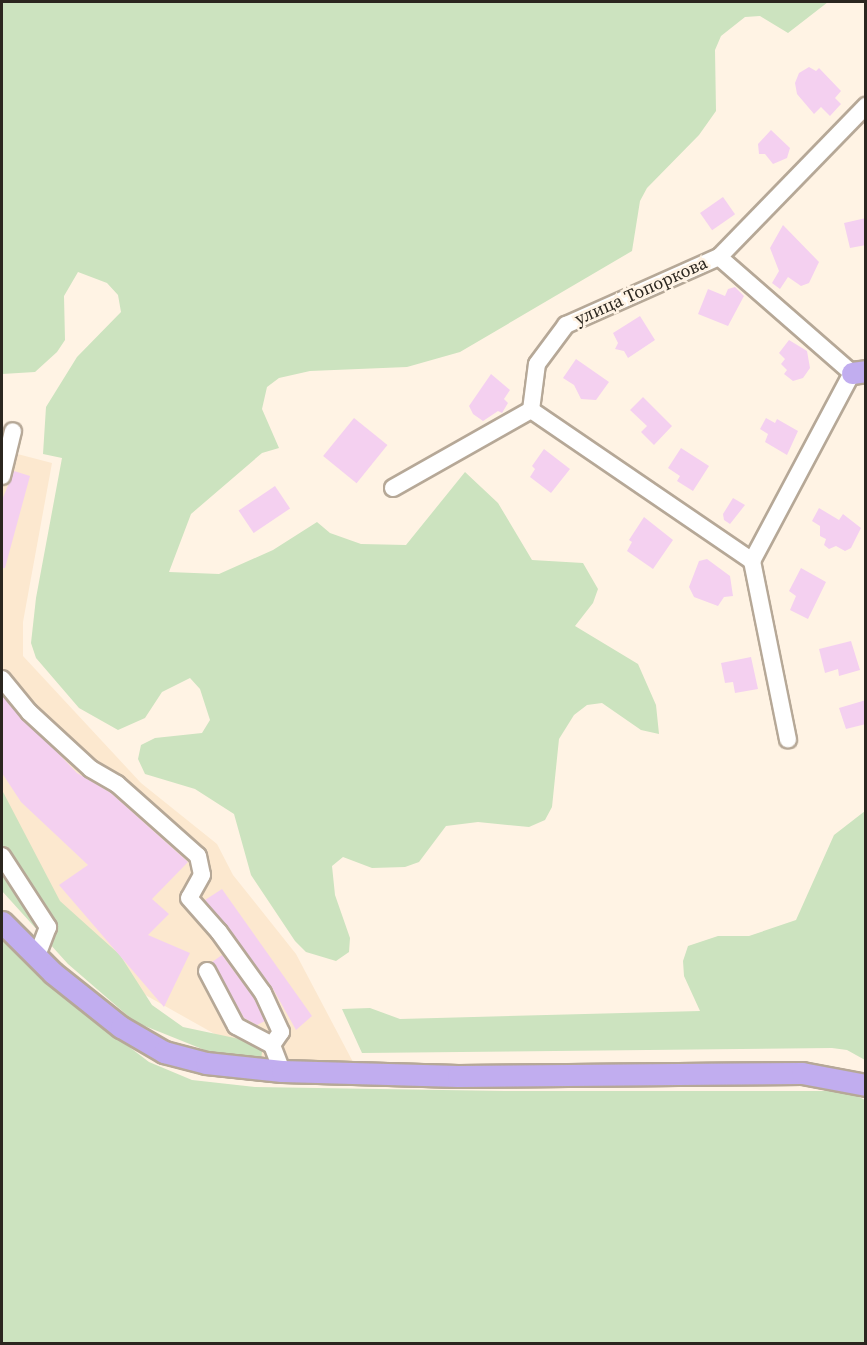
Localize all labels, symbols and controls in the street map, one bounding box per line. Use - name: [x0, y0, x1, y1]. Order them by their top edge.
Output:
- street label: улица Топоркова: [571, 252, 711, 330]

